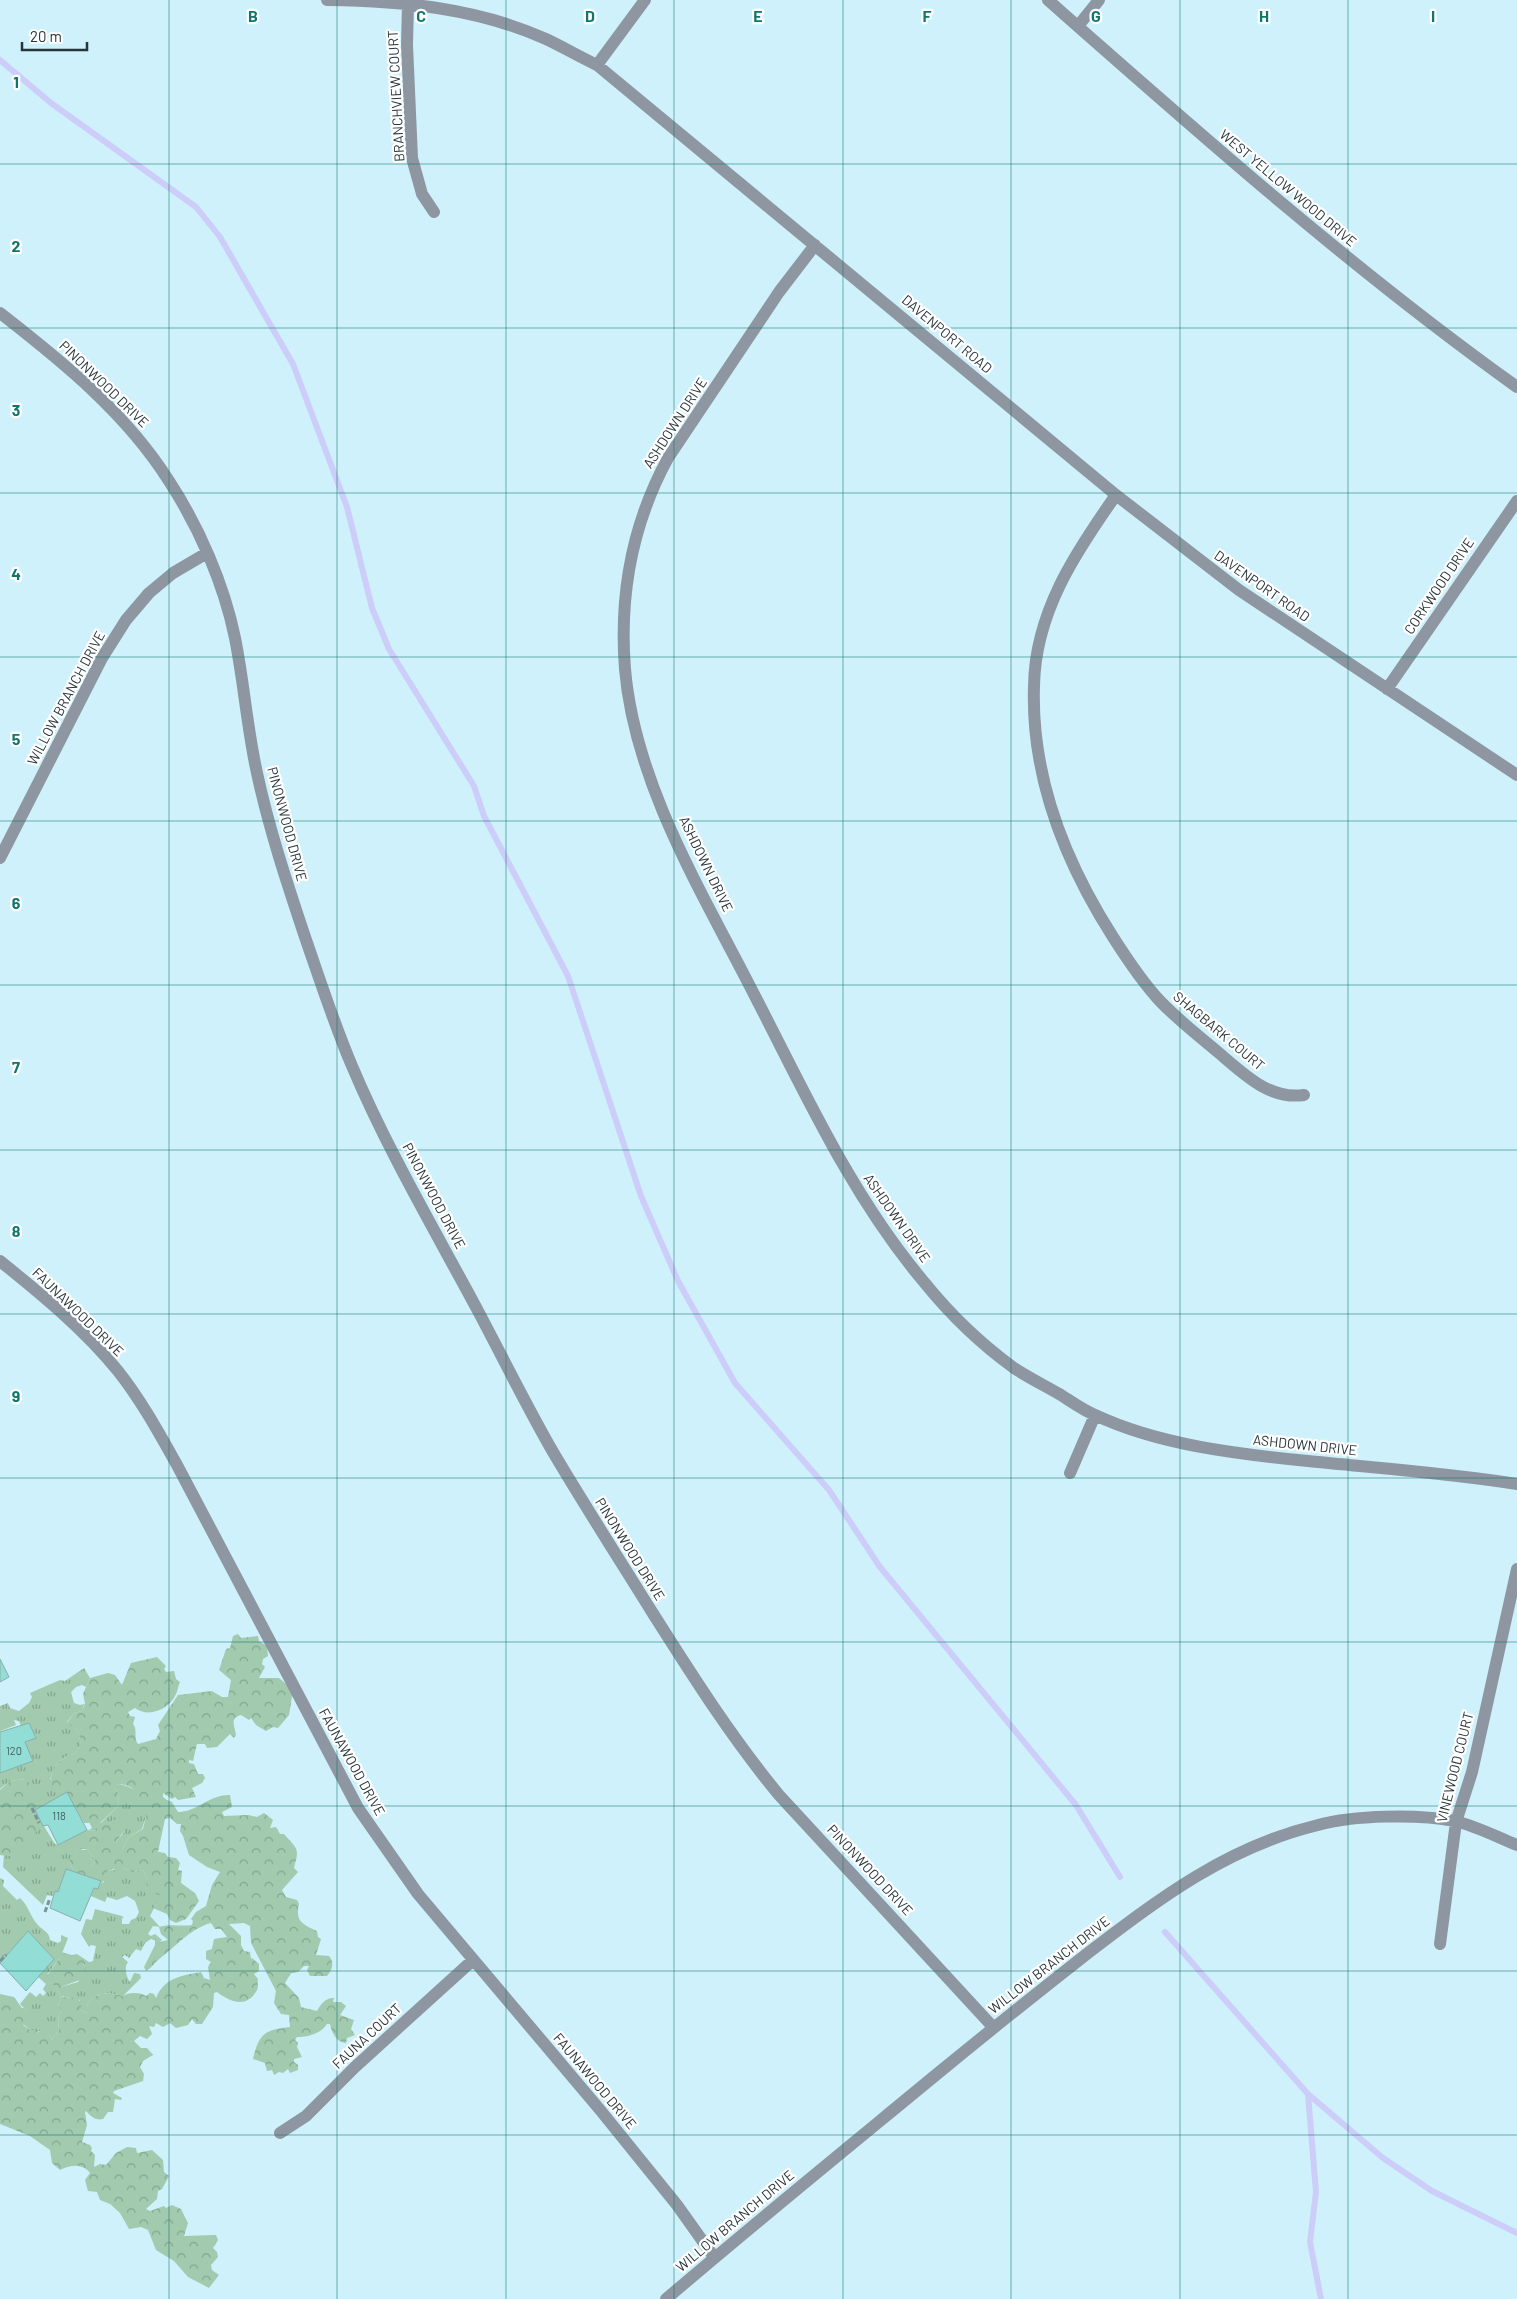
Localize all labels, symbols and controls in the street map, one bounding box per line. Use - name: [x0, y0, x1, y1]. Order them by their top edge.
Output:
- text: B: [248, 6, 258, 25]
- text: C: [416, 6, 426, 25]
- text: D: [585, 6, 595, 25]
- text: E: [753, 6, 763, 25]
- text: F: [923, 6, 932, 25]
- text: G: [1091, 6, 1101, 25]
- text: H: [1259, 6, 1269, 25]
- text: I: [1431, 6, 1435, 25]
- scale bar: [22, 20, 88, 52]
- text: 20 m: [30, 27, 62, 45]
- street label: BRANCHVIEW COURT: [384, 30, 407, 162]
- text: 1: [13, 72, 19, 91]
- street label: WEST YELLOW WOOD DRIVE: [1217, 125, 1360, 250]
- text: 2: [12, 236, 21, 255]
- street label: DAVENPORT ROAD: [899, 291, 996, 376]
- street label: PINONWOOD DRIVE: [56, 337, 153, 431]
- street label: ASHDOWN DRIVE: [639, 374, 710, 471]
- text: 3: [12, 400, 20, 419]
- street label: CORKWOOD DRIVE: [1400, 534, 1477, 637]
- street label: DAVENPORT ROAD: [1211, 546, 1313, 625]
- text: 4: [11, 564, 21, 583]
- street label: WILLOW BRANCH DRIVE: [23, 628, 108, 768]
- text: 5: [12, 729, 21, 748]
- street label: PINONWOOD DRIVE: [264, 765, 311, 883]
- street label: ASHDOWN DRIVE: [676, 813, 737, 914]
- text: 6: [12, 893, 21, 912]
- street label: SHAGBARK COURT: [1170, 987, 1268, 1074]
- text: 7: [12, 1057, 20, 1076]
- street label: PINONWOOD DRIVE: [399, 1140, 470, 1252]
- street label: ASHDOWN DRIVE: [861, 1170, 934, 1265]
- text: 8: [12, 1221, 21, 1240]
- street label: FAUNAWOOD DRIVE: [29, 1264, 128, 1360]
- text: 9: [12, 1386, 20, 1405]
- street label: ASHDOWN DRIVE: [1252, 1431, 1358, 1458]
- street label: PINONWOOD DRIVE: [592, 1494, 669, 1603]
- street label: FAUNAWOOD DRIVE: [316, 1705, 389, 1818]
- street label: VINEWOOD COURT: [1433, 1710, 1476, 1824]
- house number: 120: [6, 1744, 22, 1757]
- house number: 118: [52, 1809, 66, 1822]
- street label: PINONWOOD DRIVE: [824, 1821, 917, 1919]
- street label: WILLOW BRANCH DRIVE: [985, 1912, 1113, 2017]
- street label: FAUNA COURT: [329, 1999, 405, 2072]
- street label: FAUNAWOOD DRIVE: [550, 2029, 641, 2132]
- street label: WILLOW BRANCH DRIVE: [672, 2166, 797, 2275]

